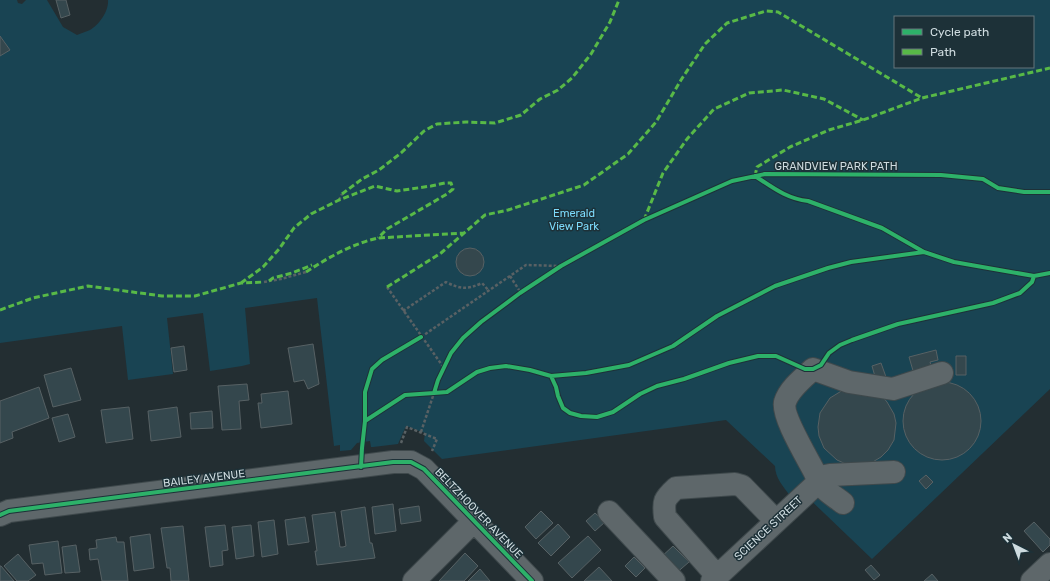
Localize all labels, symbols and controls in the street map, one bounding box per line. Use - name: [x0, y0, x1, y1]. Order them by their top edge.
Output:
- legend: [894, 16, 1034, 68]
- text: Cycle path: [930, 25, 989, 39]
- text: Path: [930, 45, 956, 59]
- street label: GRANDVIEW PARK PATH: [774, 160, 898, 173]
- park label: Emerald View Park: [549, 207, 599, 233]
- street label: BELTZHOOVER AVENUE: [432, 465, 525, 561]
- street label: BAILEY AVENUE: [162, 467, 246, 490]
- street label: SCIENCE STREET: [732, 493, 805, 563]
- north arrow: [994, 525, 1034, 565]
- text: N: [1000, 530, 1015, 545]

